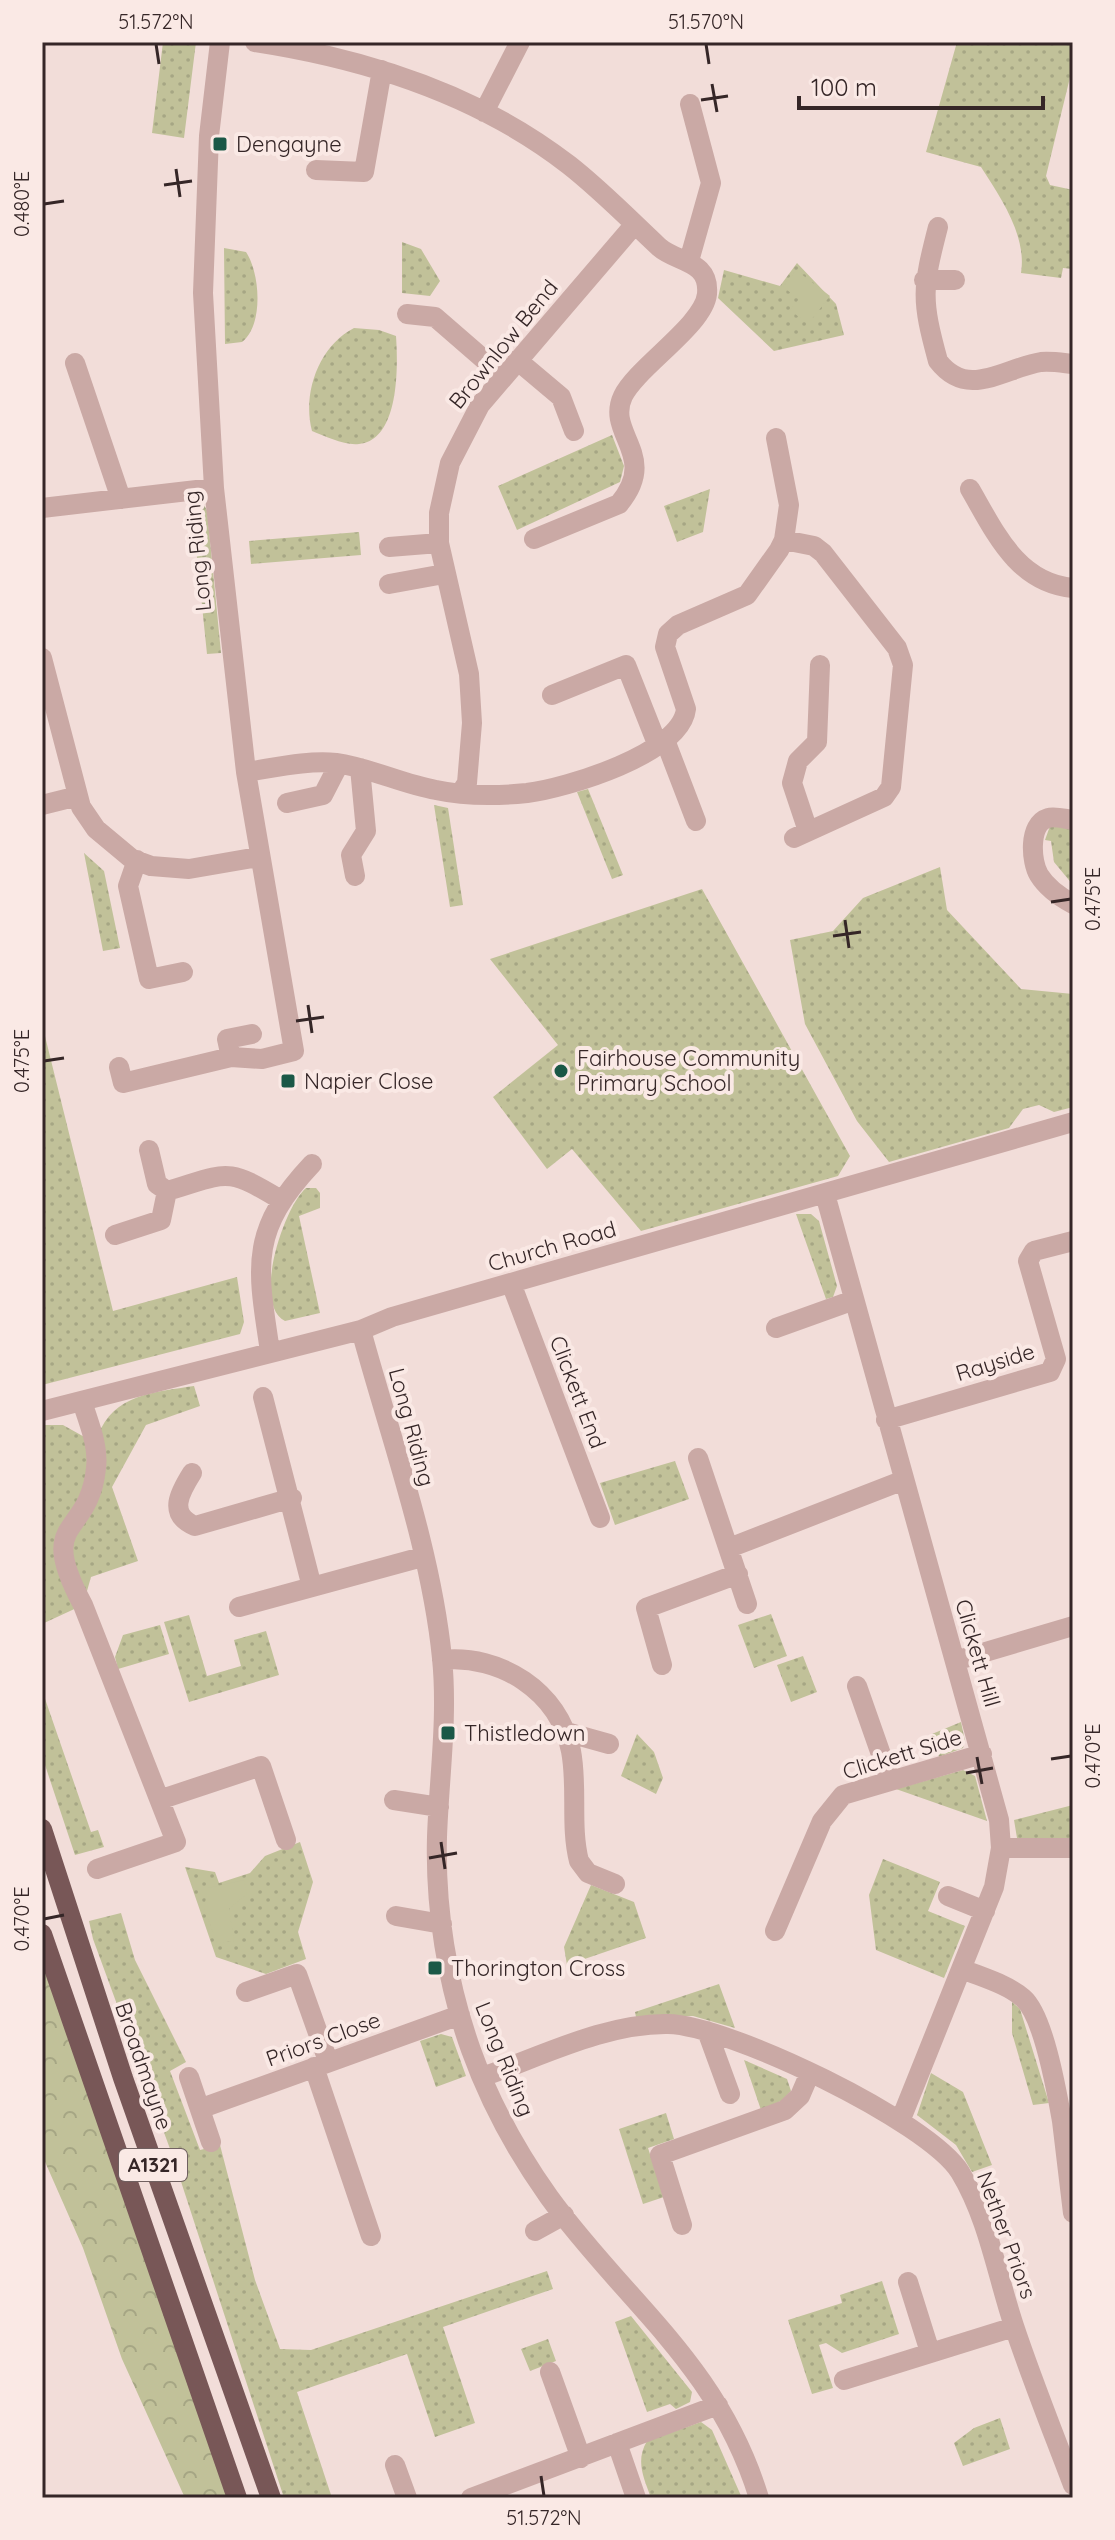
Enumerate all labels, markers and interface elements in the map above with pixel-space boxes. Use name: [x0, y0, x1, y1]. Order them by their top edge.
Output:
text: 51.572°N: [118, 9, 194, 34]
text: 51.570°N: [668, 9, 744, 34]
scale bar: [799, 60, 1043, 110]
text: 100 m: [811, 72, 877, 102]
place label: Dengayne: [236, 130, 342, 158]
marker: Dengayne: [211, 135, 229, 153]
text: 0.480°E: [9, 171, 34, 237]
street label: Brownlow Bend: [442, 274, 564, 414]
street label: Long Riding: [177, 489, 217, 613]
text: 0.475°E: [1080, 867, 1105, 931]
text: 0.475°E: [9, 1029, 34, 1093]
place label: Fairhouse Community Primary School: [577, 1044, 800, 1097]
marker: Fairhouse Community Primary School: [552, 1062, 570, 1080]
place label: Napier Close: [304, 1067, 434, 1095]
marker: Napier Close: [279, 1072, 297, 1090]
street label: Church Road: [485, 1214, 619, 1278]
street label: Clickett End: [544, 1332, 612, 1452]
street label: Rayside: [952, 1337, 1038, 1387]
street label: Long Riding: [383, 1365, 441, 1489]
street label: Clickett Hill: [949, 1596, 1007, 1710]
place label: Thistledown: [464, 1719, 585, 1747]
street label: Clickett Side: [839, 1723, 965, 1785]
text: 0.470°E: [1080, 1723, 1105, 1789]
marker: Thistledown: [439, 1724, 457, 1742]
text: 0.470°E: [9, 1886, 34, 1952]
place label: Thorington Cross: [451, 1954, 625, 1982]
marker: Thorington Cross: [426, 1959, 444, 1977]
street label: Long Riding: [469, 1997, 541, 2121]
street label: Broadmayne: [109, 1998, 179, 2134]
street label: Priors Close: [262, 2005, 384, 2073]
road number: A1321: [119, 2149, 187, 2181]
street label: Nether Priors: [971, 2167, 1043, 2303]
text: 51.572°N: [506, 2505, 582, 2530]

